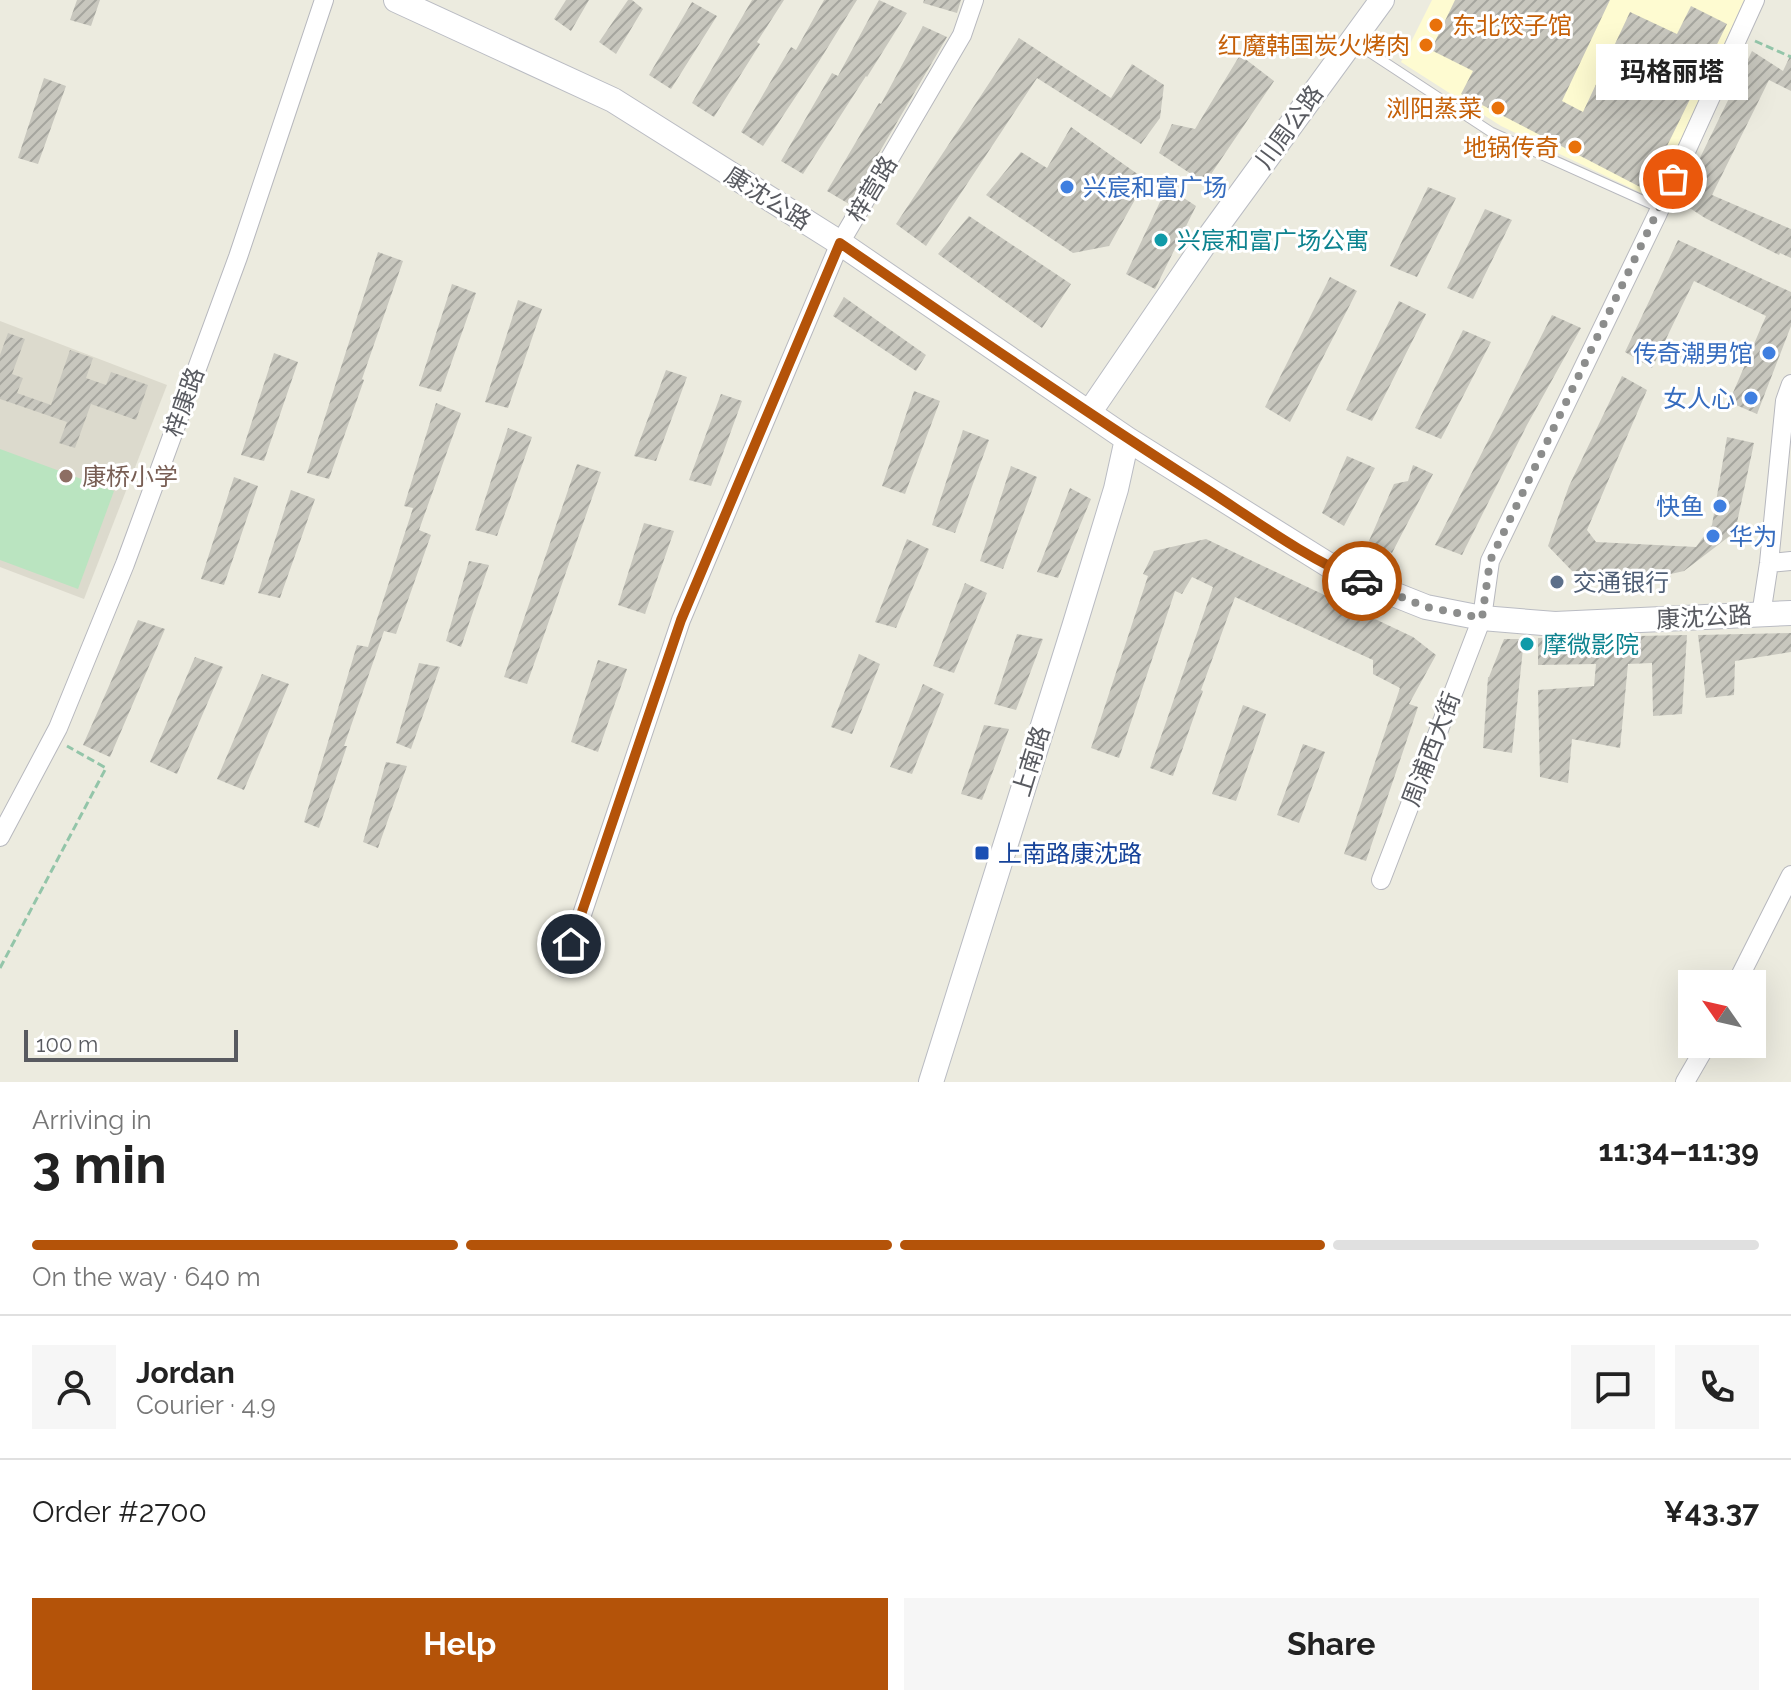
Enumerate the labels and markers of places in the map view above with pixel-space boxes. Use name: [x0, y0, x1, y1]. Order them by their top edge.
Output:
place label: 东北饺子馆: [1452, 11, 1572, 40]
marker: 东北饺子馆: [1427, 16, 1445, 34]
place label: 红魔韩国炭火烤肉: [1218, 31, 1410, 60]
marker: 红魔韩国炭火烤肉: [1417, 36, 1435, 54]
callout: 玛格丽塔: [1597, 43, 1749, 99]
place label: 浏阳蒸菜: [1386, 94, 1482, 123]
marker: 浏阳蒸菜: [1489, 99, 1507, 117]
place label: 地锅传奇: [1463, 133, 1559, 162]
marker: 地锅传奇: [1566, 138, 1584, 156]
pin: [1639, 145, 1707, 213]
place label: 兴宸和富广场: [1083, 173, 1227, 202]
marker: 兴宸和富广场: [1058, 178, 1076, 196]
place label: 兴宸和富广场公寓: [1177, 226, 1369, 255]
marker: 兴宸和富广场公寓: [1152, 231, 1170, 249]
place label: 传奇潮男馆: [1633, 339, 1753, 368]
marker: 传奇潮男馆: [1760, 344, 1778, 362]
place label: 女人心: [1663, 384, 1735, 413]
marker: 女人心: [1742, 389, 1760, 407]
place label: 康桥小学: [82, 462, 178, 491]
marker: 康桥小学: [57, 467, 75, 485]
place label: 快鱼: [1656, 492, 1704, 521]
marker: 快鱼: [1711, 497, 1729, 515]
place label: 华为: [1729, 522, 1777, 551]
marker: 华为: [1704, 527, 1722, 545]
place label: 交通银行: [1573, 568, 1669, 597]
marker: 交通银行: [1548, 573, 1566, 591]
place label: 摩微影院: [1543, 630, 1639, 659]
marker: 摩微影院: [1518, 635, 1536, 653]
place label: 上南路康沈路: [998, 839, 1142, 868]
marker: 上南路康沈路: [973, 844, 991, 862]
pin: [537, 910, 605, 978]

